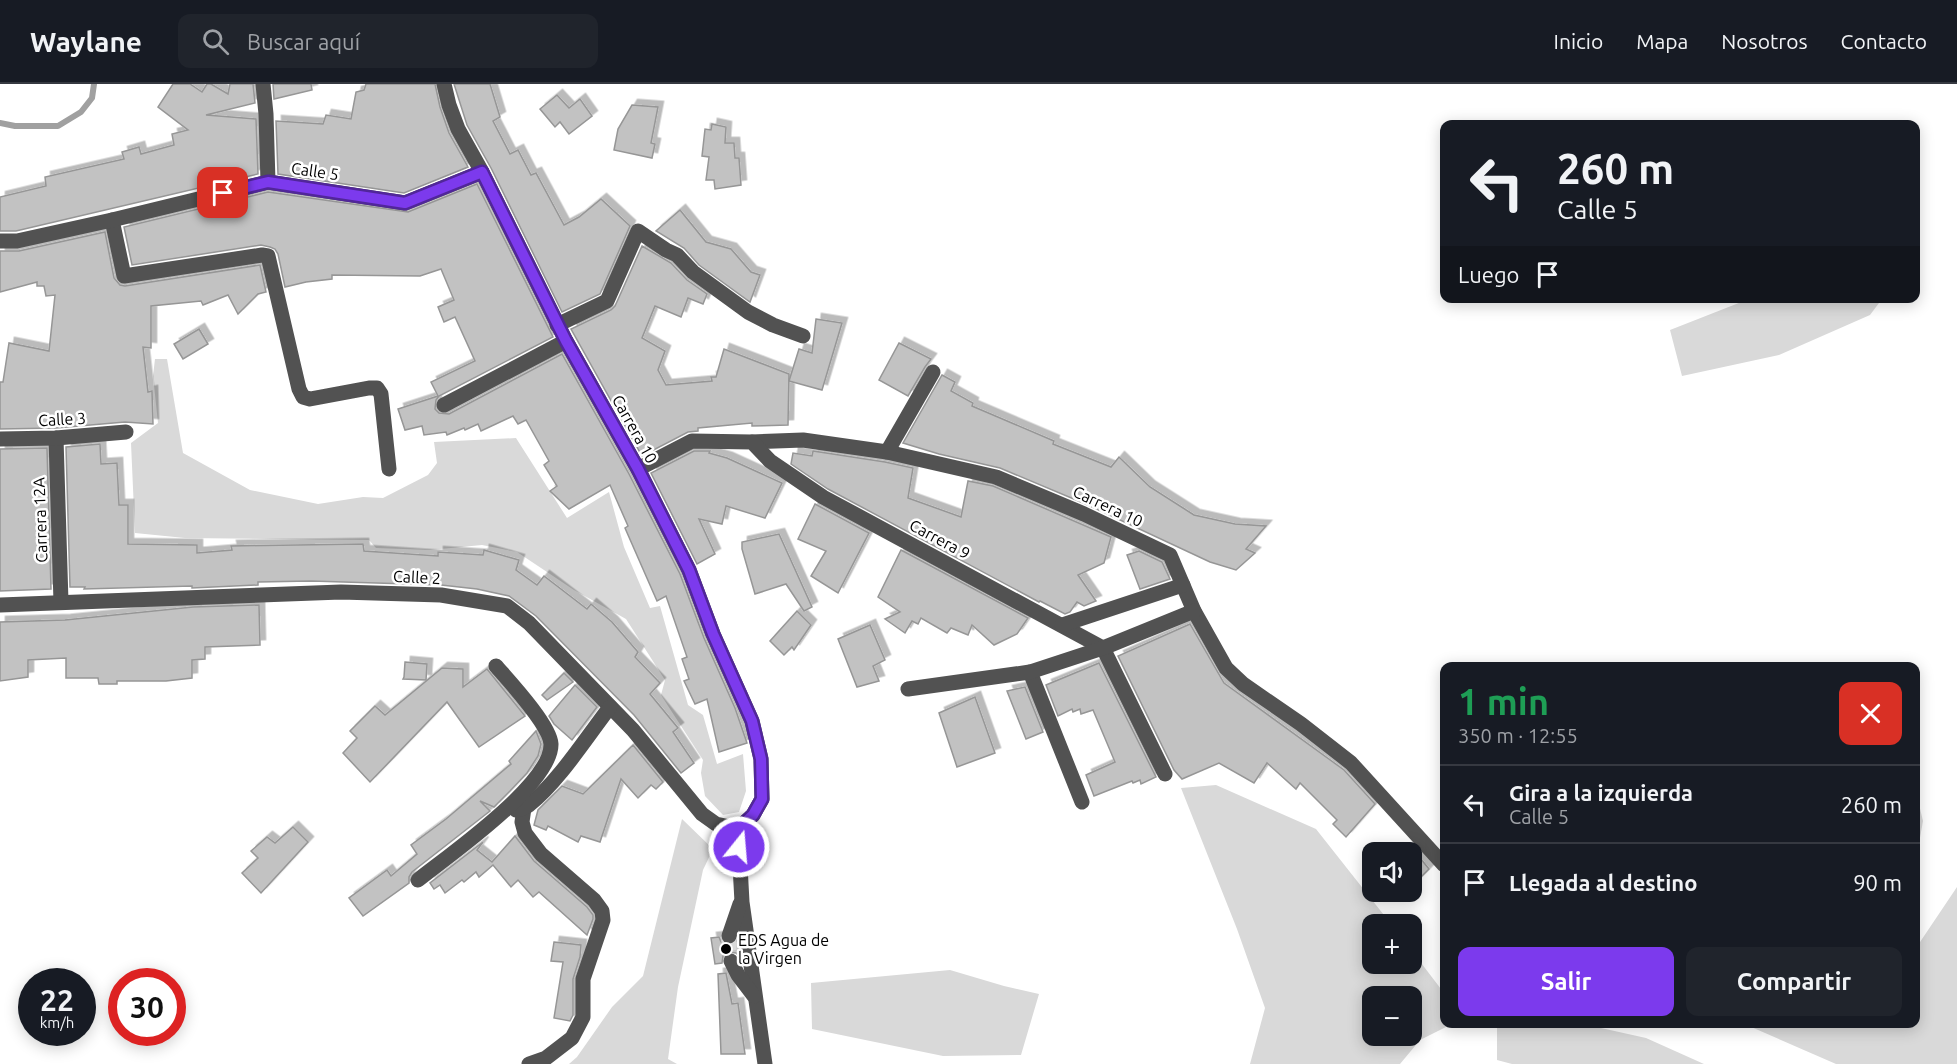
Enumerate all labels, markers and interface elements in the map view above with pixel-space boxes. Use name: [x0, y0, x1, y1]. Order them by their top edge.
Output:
search box: [178, 14, 598, 68]
icon: search: [199, 25, 232, 58]
text: Waylane: [30, 26, 142, 57]
text: Buscar aquí: [247, 29, 360, 54]
text: Inicio: [1554, 29, 1603, 53]
text: Mapa: [1636, 29, 1688, 53]
text: Nosotros: [1721, 29, 1808, 53]
text: Contacto: [1841, 29, 1927, 53]
icon: left: [1458, 144, 1536, 222]
text: 260 m: [1557, 145, 1674, 192]
street label: Calle 5: [290, 159, 340, 183]
pin: [197, 167, 248, 218]
icon: arrive: [206, 176, 239, 209]
text: Calle 5: [1557, 194, 1638, 224]
icon: arrive: [1531, 258, 1564, 291]
text: Luego: [1458, 262, 1519, 287]
street label: Carrera 10: [609, 392, 661, 466]
street label: Calle 3: [38, 409, 86, 429]
street label: Carrera 12A: [29, 476, 50, 563]
street label: Carrera 10: [1070, 482, 1146, 530]
street label: Carrera 9: [907, 516, 973, 562]
street label: Calle 2: [393, 567, 441, 587]
text: 1 min: [1458, 681, 1549, 722]
button: close: [1839, 682, 1902, 745]
text: 350 m · 12:55: [1458, 724, 1578, 747]
text: Gira a la izquierda: [1509, 780, 1693, 805]
icon: left: [1458, 788, 1491, 821]
text: 260 m: [1841, 792, 1902, 817]
text: Calle 5: [1509, 805, 1569, 828]
position arrow: [707, 815, 771, 879]
map controls: [1362, 842, 1422, 1046]
button: sound: [1362, 842, 1422, 902]
icon: arrive: [1458, 866, 1491, 899]
text: Llegada al destino: [1509, 870, 1697, 895]
text: 90 m: [1853, 870, 1902, 895]
button: +: [1362, 914, 1422, 974]
place label: EDS Agua de la Virgen: [738, 931, 829, 967]
marker: EDS Agua de la Virgen: [719, 942, 733, 956]
button: Salir: [1458, 947, 1674, 1016]
button: Compartir: [1686, 947, 1902, 1016]
speed limit sign: 30: [108, 968, 186, 1046]
text: 22: [40, 983, 74, 1017]
button: −: [1362, 986, 1422, 1046]
text: km/h: [40, 1014, 74, 1031]

